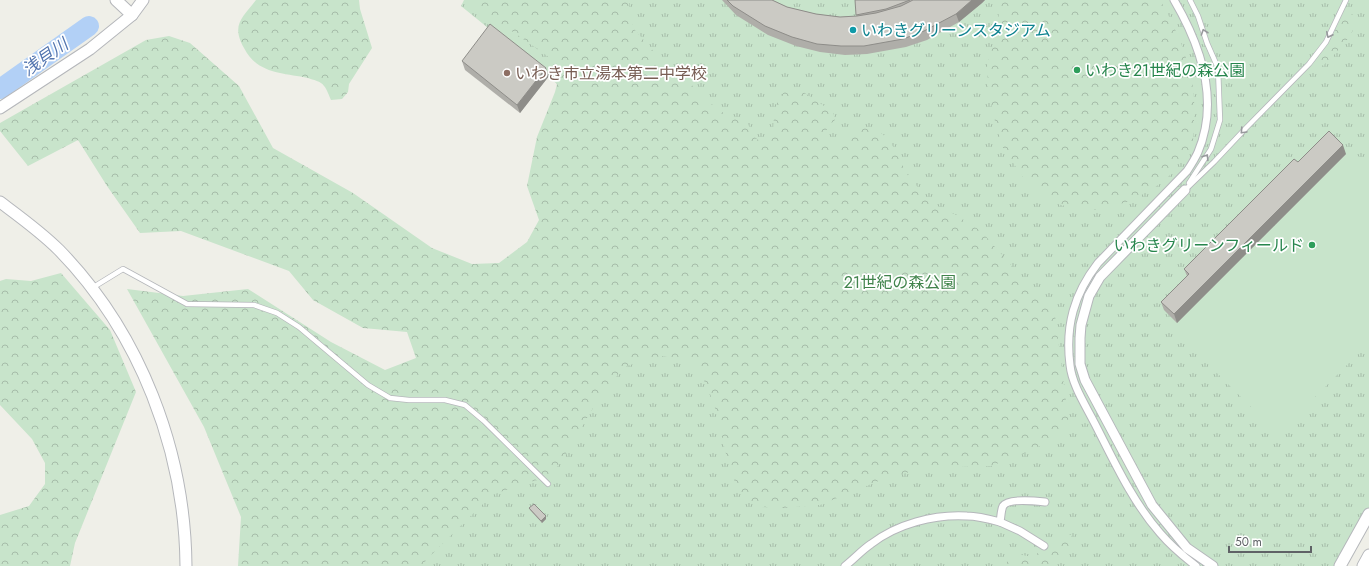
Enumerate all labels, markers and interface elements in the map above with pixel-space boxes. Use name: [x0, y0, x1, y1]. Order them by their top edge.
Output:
place label: いわきグリーンスタジアム: [861, 19, 1051, 42]
marker: いわきグリーンスタジアム: [848, 25, 858, 35]
one-way arrow: [1200, 29, 1208, 36]
water label: 浅貝川: [17, 31, 74, 81]
one-way arrow: [1326, 31, 1334, 38]
place label: いわき21世紀の森公園: [1085, 59, 1245, 82]
place label: いわき市立湯本第二中学校: [515, 62, 707, 85]
marker: いわき21世紀の森公園: [1072, 65, 1082, 75]
marker: いわき市立湯本第二中学校: [502, 68, 512, 78]
one-way arrow: [1240, 126, 1247, 134]
one-way arrow: [1201, 154, 1208, 161]
place label: いわきグリーンフィールド: [1114, 234, 1304, 257]
marker: いわきグリーンフィールド: [1307, 240, 1317, 250]
park label: 21世紀の森公園: [844, 271, 956, 294]
scale bar: [1229, 528, 1311, 554]
text: 50 m: [1235, 533, 1262, 551]

